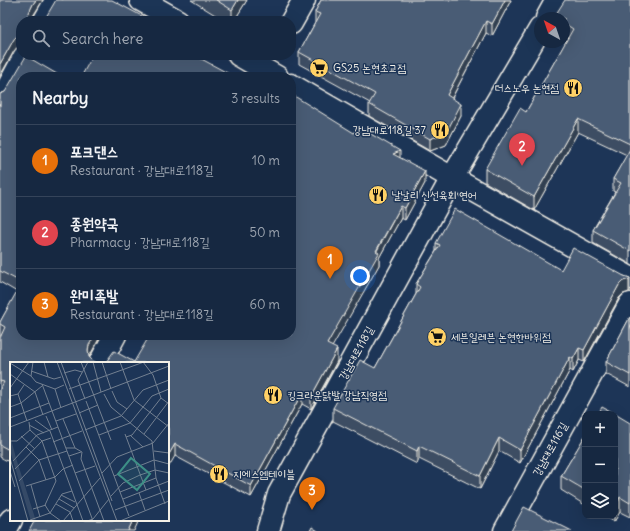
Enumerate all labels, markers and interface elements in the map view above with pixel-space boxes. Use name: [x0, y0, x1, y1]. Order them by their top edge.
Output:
north arrow: [534, 12, 570, 48]
search box: [16, 16, 296, 60]
icon: search: [30, 27, 52, 49]
text: Search here: [62, 29, 143, 48]
supermarket icon: GS25 논현초교점: [308, 57, 330, 79]
place label: GS25 논현초교점: [333, 61, 406, 75]
restaurant icon: 더스노우 논현점: [562, 77, 584, 99]
place label: 더스노우 논현점: [494, 81, 559, 95]
text: Nearby: [32, 87, 88, 109]
text: 3 results: [231, 90, 280, 107]
restaurant icon: 강남대로118길 37: [429, 119, 451, 141]
place label: 강남대로118길 37: [352, 123, 427, 137]
pin: 2: [509, 133, 535, 166]
text: 포크댄스: [70, 142, 118, 161]
text: 1: [42, 152, 48, 169]
text: 10 m: [252, 152, 280, 169]
text: Restaurant · 강남대로118길: [70, 162, 214, 179]
restaurant icon: 날날리 신선육회 연어: [367, 184, 389, 206]
place label: 날날리 신선육회 연어: [392, 188, 477, 202]
text: 종원약국: [70, 214, 118, 233]
text: 2: [41, 224, 49, 241]
text: 50 m: [249, 224, 280, 241]
text: Pharmacy · 강남대로118길: [70, 234, 210, 251]
pin: 1: [317, 246, 343, 279]
your location: [350, 266, 370, 286]
text: 완미족발: [70, 286, 118, 305]
text: 3: [41, 296, 49, 313]
text: 60 m: [249, 296, 280, 313]
text: Restaurant · 강남대로118길: [70, 306, 214, 323]
street label: 강남대로118길: [335, 324, 377, 382]
supermarket icon: 세븐일레븐 논현한바위점: [426, 326, 448, 348]
place label: 세븐일레븐 논현한바위점: [451, 330, 551, 344]
inset map: [10, 362, 169, 521]
restaurant icon: 킹크라운닭발 강남직영점: [262, 384, 284, 406]
place label: 킹크라운닭발 강남직영점: [287, 388, 387, 402]
map controls: [582, 411, 618, 519]
button: +: [582, 411, 618, 447]
street label: 강남대로116길: [529, 420, 571, 478]
button: −: [582, 447, 618, 483]
restaurant icon: 지에스엠테이블: [208, 463, 230, 485]
place label: 지에스엠테이블: [233, 467, 295, 481]
pin: 3: [299, 477, 325, 510]
button: layers: [582, 483, 618, 519]

